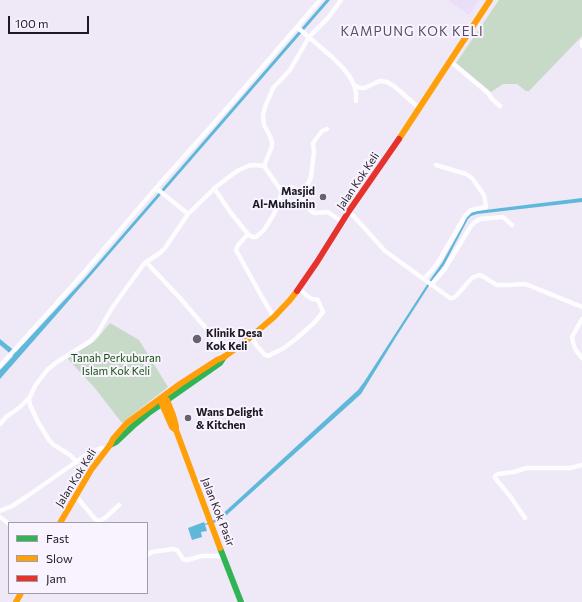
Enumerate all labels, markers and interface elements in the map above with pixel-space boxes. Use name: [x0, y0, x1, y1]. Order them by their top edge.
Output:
scale bar: [10, 8, 91, 34]
text: 100 m: [15, 16, 49, 30]
district label: KAMPUNG KOK KELI: [340, 24, 484, 40]
street label: Jalan Kok Keli: [334, 150, 382, 212]
place label: Masjid Al-Muhsinin: [252, 184, 315, 210]
marker: Masjid Al-Muhsinin: [318, 192, 328, 202]
place label: Klinik Desa Kok Keli: [206, 326, 262, 352]
marker: Klinik Desa Kok Keli: [191, 333, 203, 345]
park label: Tanah Perkuburan Islam Kok Keli: [71, 351, 161, 377]
place label: Wans Delight & Kitchen: [196, 405, 263, 431]
marker: Wans Delight & Kitchen: [183, 413, 193, 423]
street label: Jalan Kok Keli: [53, 447, 99, 509]
street label: Jalan Kok Pasir: [199, 476, 237, 548]
legend: [8, 522, 148, 594]
text: Fast: [46, 531, 69, 545]
text: Slow: [46, 551, 73, 565]
text: Jam: [46, 571, 66, 585]

